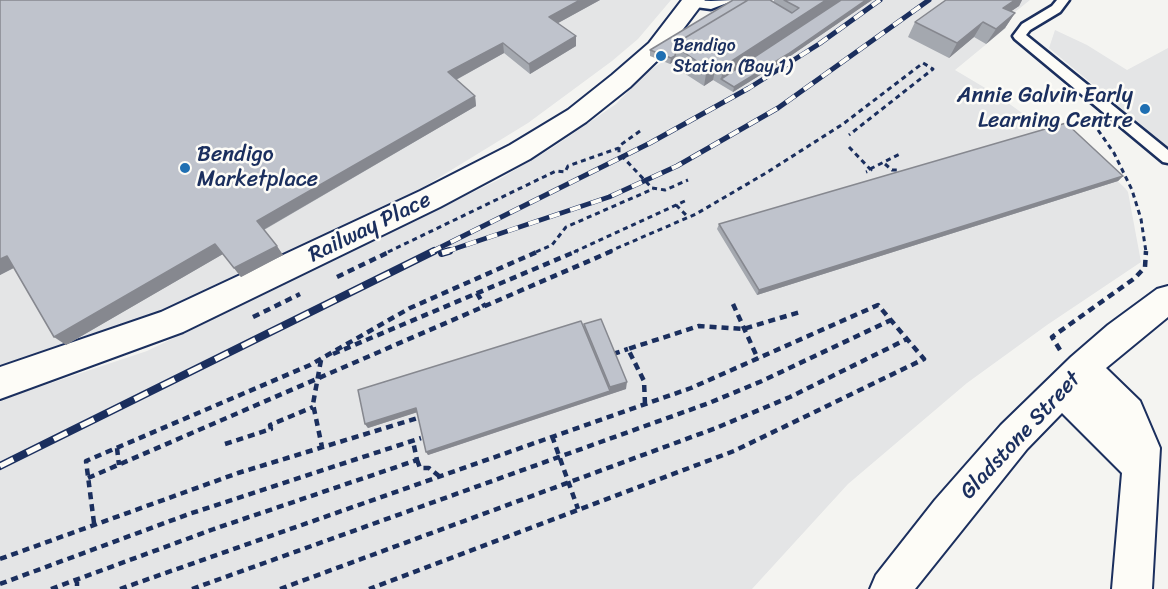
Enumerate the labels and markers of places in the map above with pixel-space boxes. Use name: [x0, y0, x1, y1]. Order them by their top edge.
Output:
place label: Bendigo Station (Bay 1): [673, 35, 792, 78]
marker: Bendigo Station (Bay 1): [654, 49, 668, 63]
place label: Annie Galvin Early Learning Centre: [957, 83, 1133, 134]
marker: Annie Galvin Early Learning Centre: [1138, 102, 1152, 116]
place label: Bendigo Marketplace: [197, 142, 318, 194]
marker: Bendigo Marketplace: [178, 161, 192, 175]

